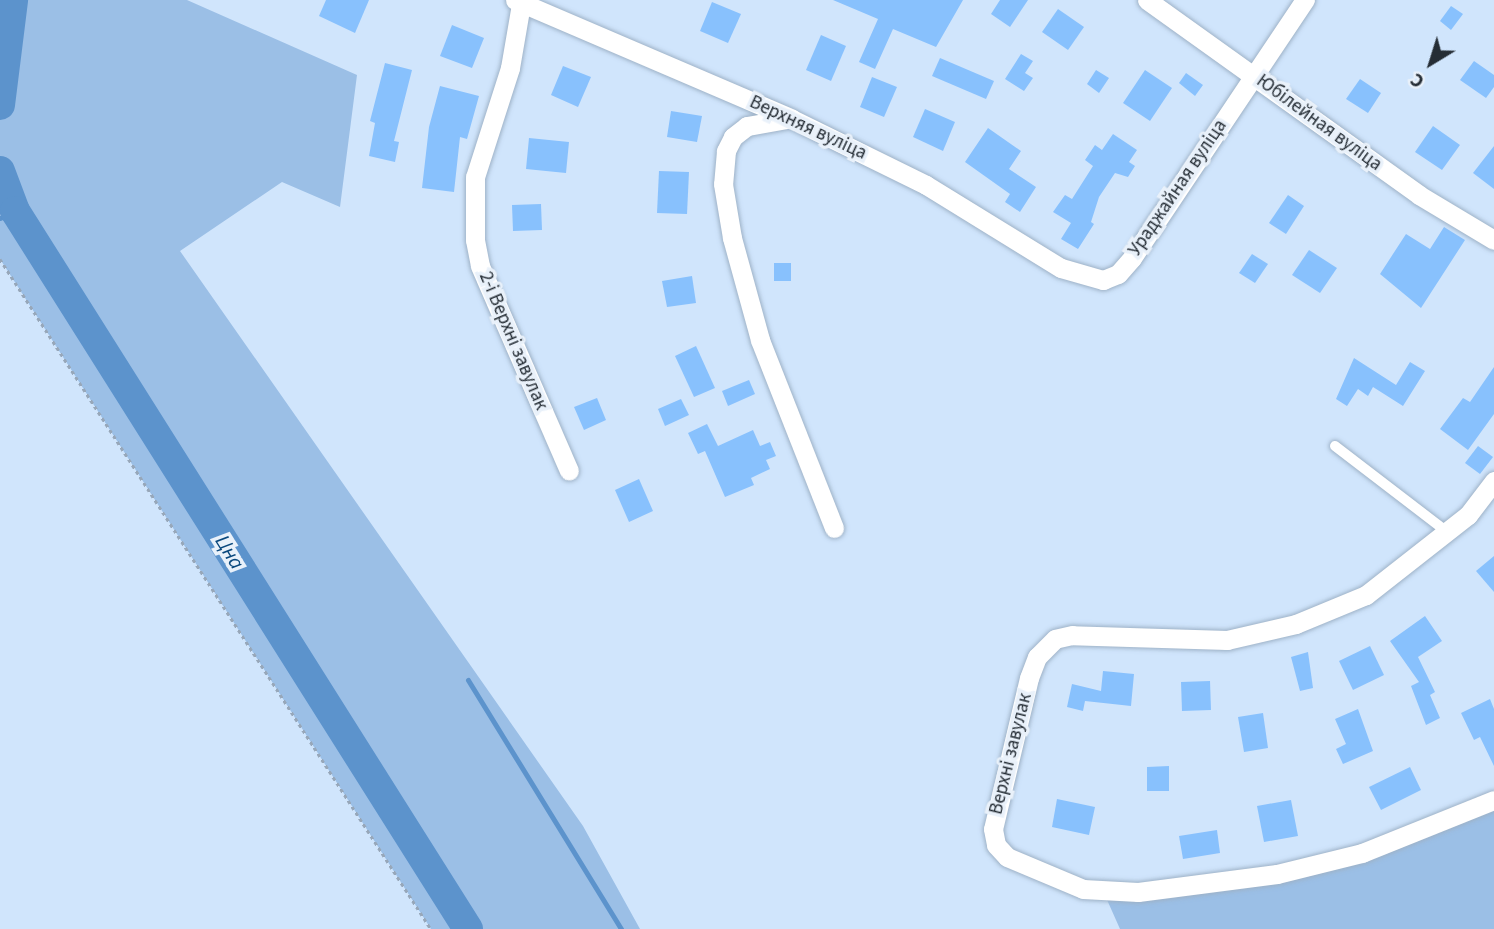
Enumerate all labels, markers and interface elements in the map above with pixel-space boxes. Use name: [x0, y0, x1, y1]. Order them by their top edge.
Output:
north arrow: [1396, 28, 1466, 98]
text: С: [1405, 66, 1430, 94]
street label: Юбілейная вуліца: [1252, 70, 1386, 176]
street label: Верхняя вуліца: [746, 91, 870, 165]
street label: Ураджайная вуліца: [1124, 115, 1232, 261]
street label: 2-і Верхні завулак: [474, 268, 552, 414]
water label: Цна: [210, 530, 250, 574]
street label: Верхні завулак: [985, 691, 1037, 817]

